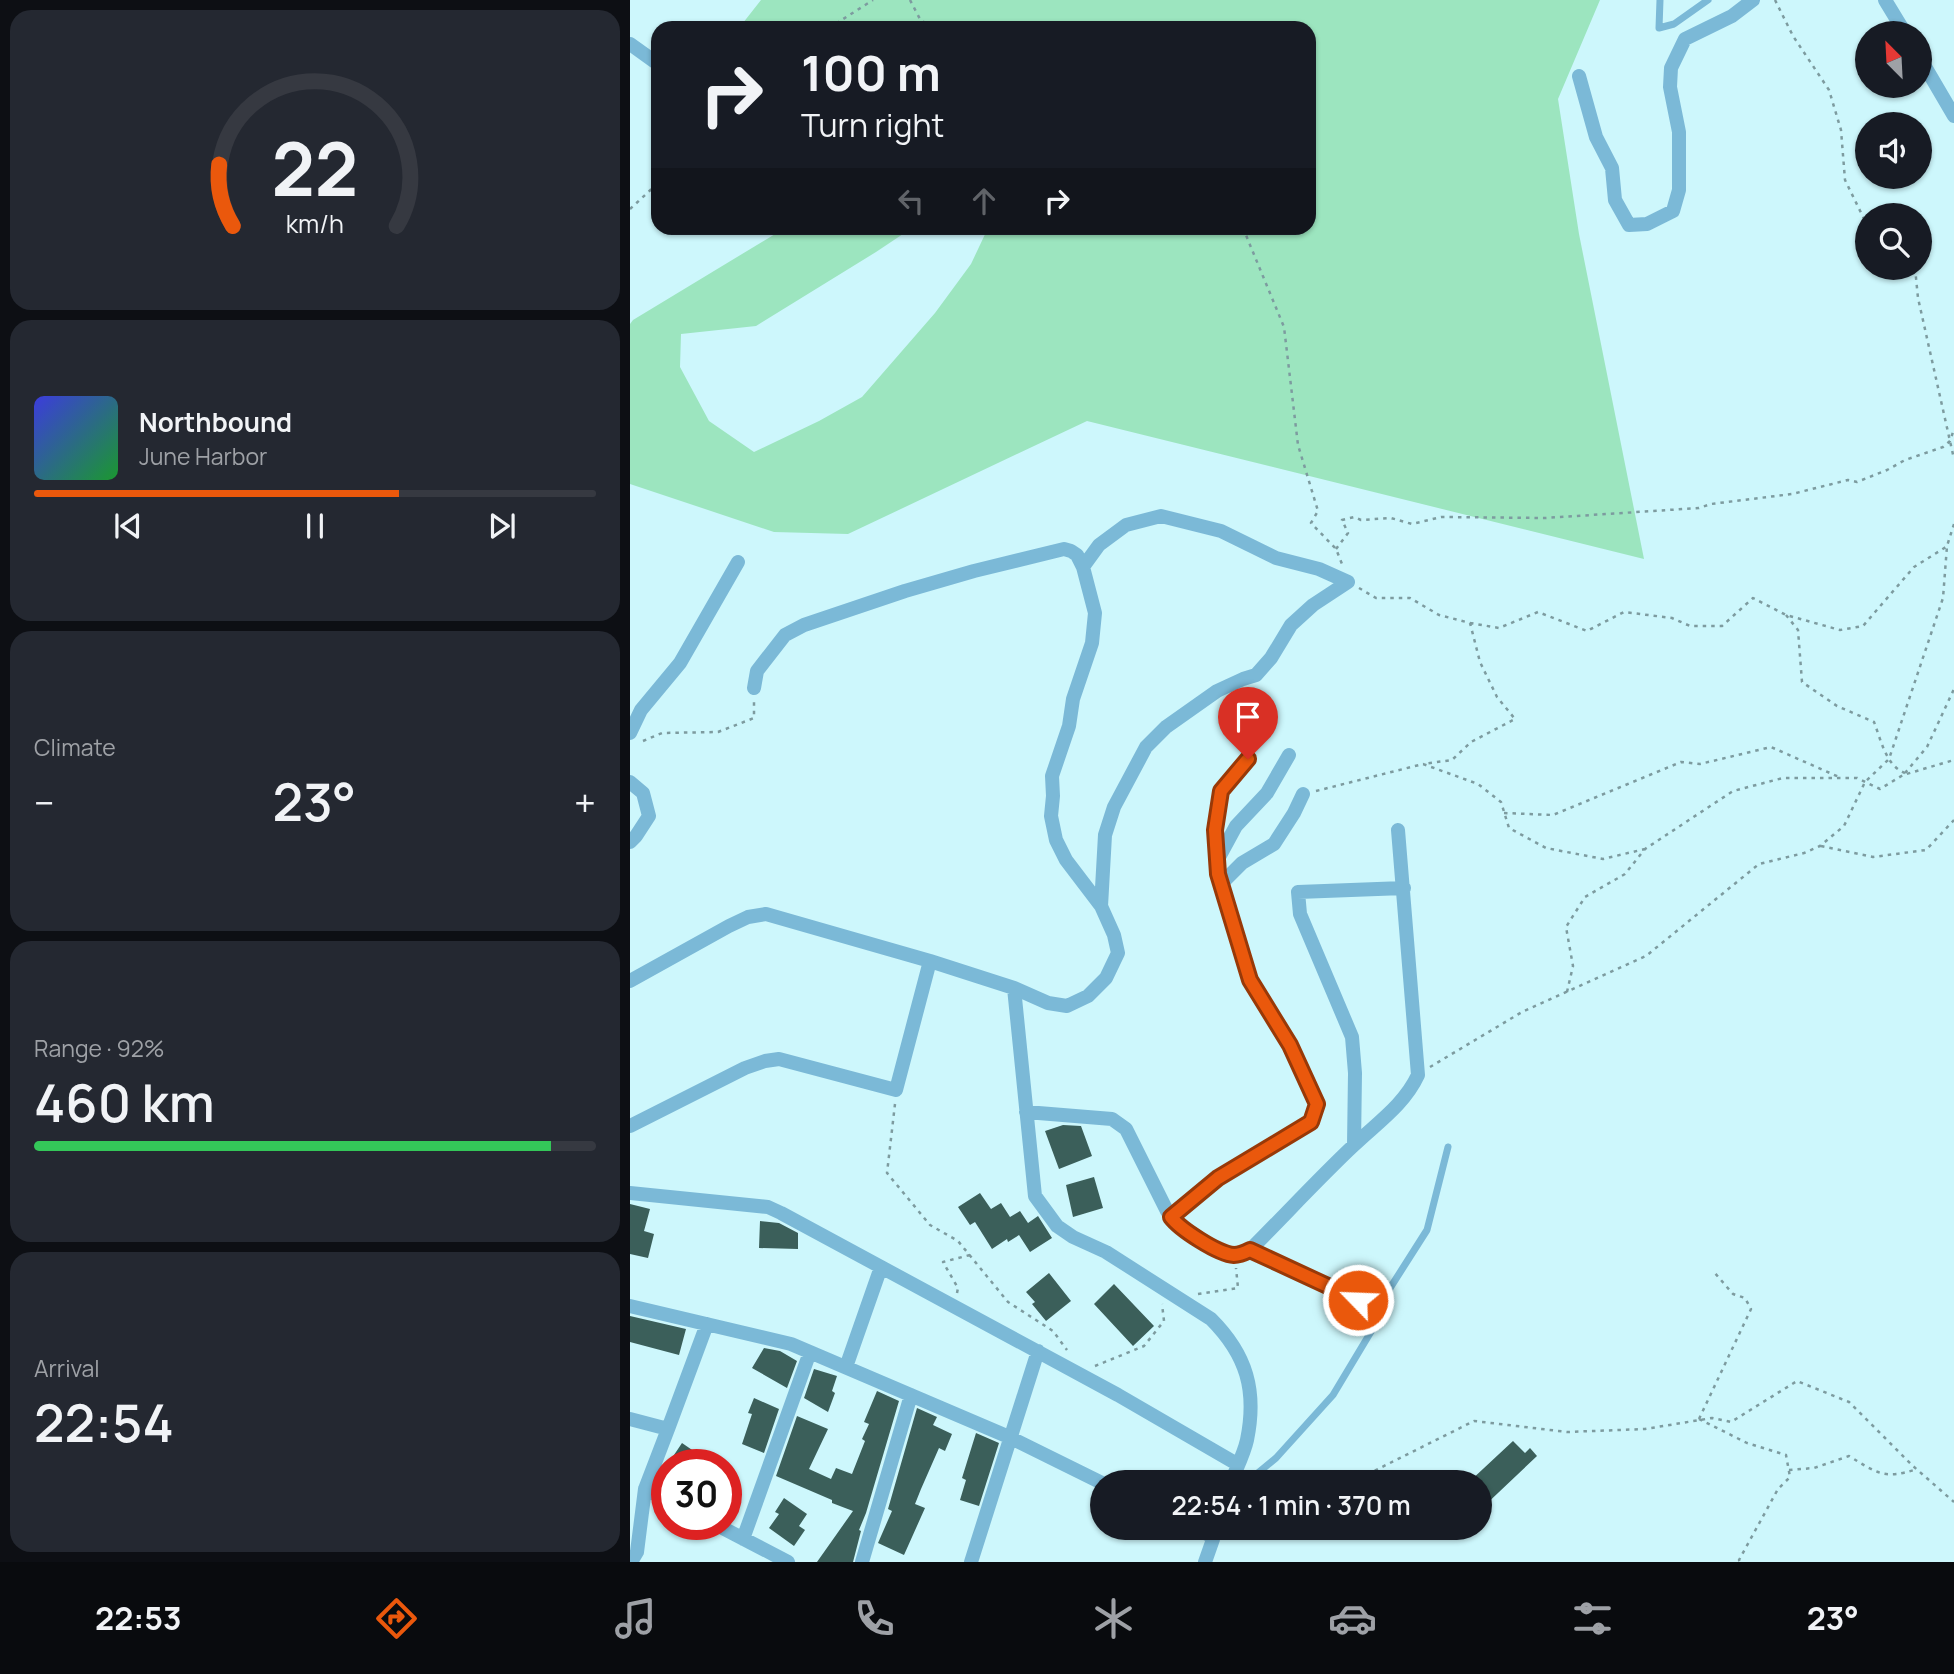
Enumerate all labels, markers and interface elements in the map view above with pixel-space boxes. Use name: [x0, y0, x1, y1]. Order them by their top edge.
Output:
north arrow: [1855, 21, 1932, 98]
map controls: [1855, 21, 1932, 280]
text: 100 m: [801, 39, 941, 106]
icon: right: [686, 49, 777, 140]
text: Turn right: [801, 103, 944, 147]
button: sound: [1855, 112, 1932, 189]
text: 22: [272, 119, 358, 219]
icon: left: [892, 182, 930, 220]
icon: ahead: [965, 182, 1003, 220]
icon: right: [1038, 182, 1076, 220]
button: search: [1855, 203, 1932, 280]
text: km/h: [286, 206, 344, 241]
text: Northbound: [139, 404, 292, 440]
text: June Harbor: [139, 440, 267, 472]
icon: previous: [109, 507, 147, 545]
icon: pause: [296, 507, 334, 545]
icon: next: [483, 507, 521, 545]
pin: [1218, 687, 1278, 759]
icon: arrive: [1229, 698, 1267, 736]
text: Climate: [34, 731, 116, 763]
text: 23°: [272, 766, 356, 837]
text: −: [34, 776, 55, 828]
text: +: [574, 776, 596, 828]
text: Range · 92%: [34, 1032, 165, 1064]
text: 460 km: [34, 1067, 215, 1138]
position arrow: [1321, 1263, 1395, 1337]
text: Arrival: [34, 1352, 100, 1384]
text: 22:54: [34, 1387, 174, 1458]
speed limit sign: 30: [651, 1449, 742, 1540]
text: 22:54 · 1 min · 370 m: [1171, 1487, 1411, 1523]
icon: directions: [372, 1594, 421, 1643]
icon: music: [611, 1594, 660, 1643]
icon: phone: [850, 1594, 899, 1643]
icon: climate: [1089, 1594, 1138, 1643]
icon: car: [1328, 1594, 1377, 1643]
icon: filters: [1568, 1594, 1617, 1643]
text: 22:53: [95, 1596, 182, 1640]
text: 23°: [1807, 1596, 1859, 1640]

